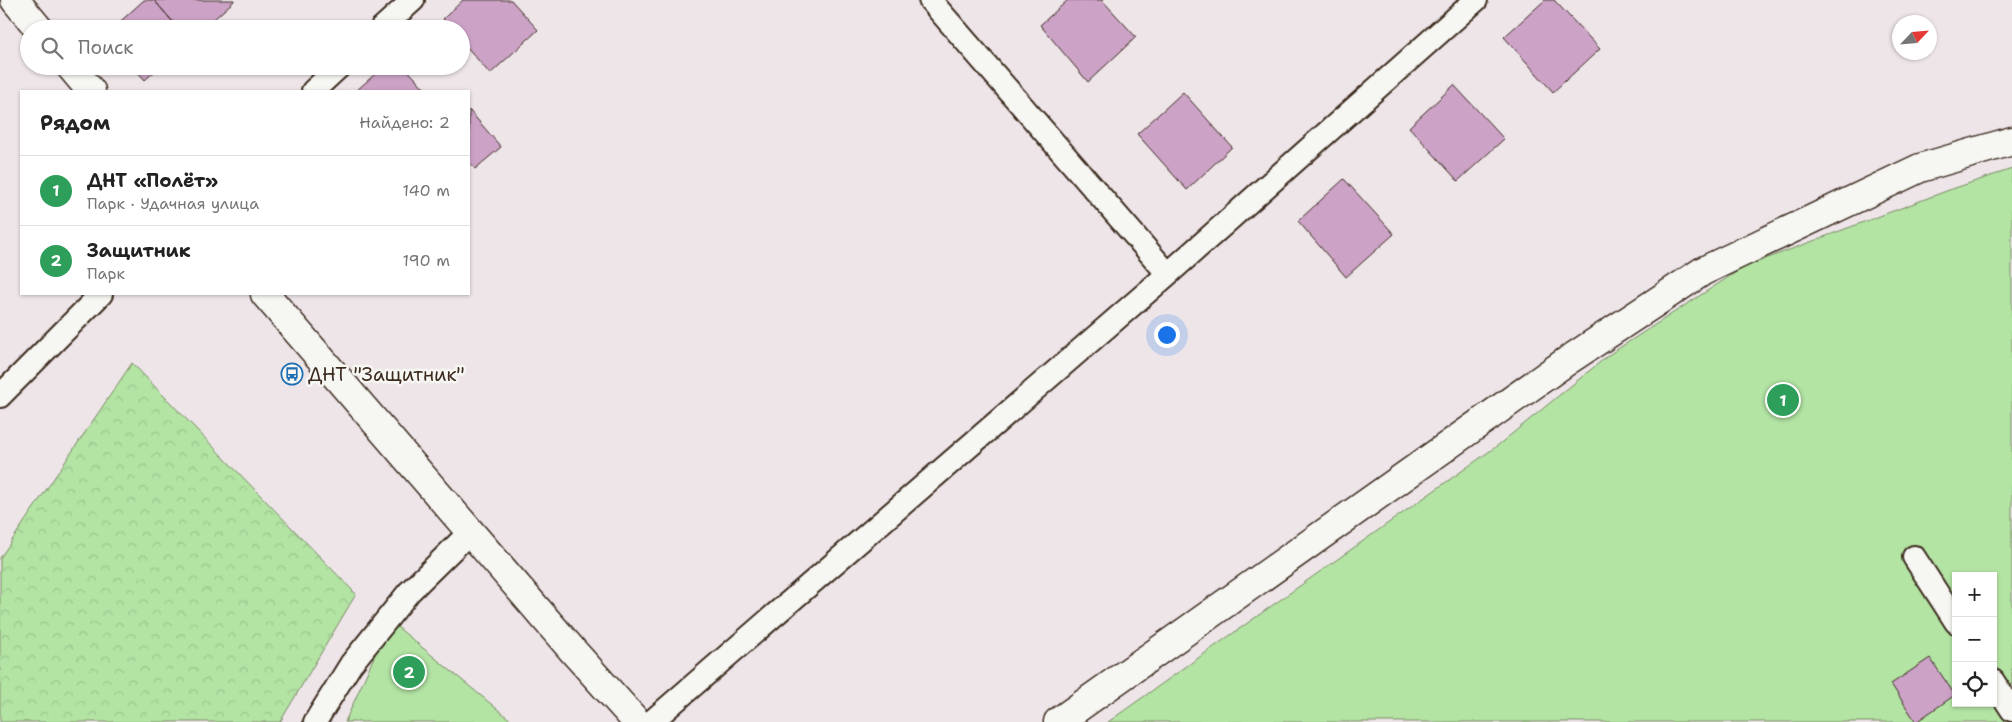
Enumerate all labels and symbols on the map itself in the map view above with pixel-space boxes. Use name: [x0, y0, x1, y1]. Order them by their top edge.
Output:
north arrow: [1892, 15, 1937, 60]
your location: [1154, 322, 1180, 348]
bus stop icon: ДНТ "Защитник": [280, 362, 304, 386]
place label: ДНТ "Защитник": [308, 362, 465, 387]
pin: 1: [1767, 381, 1799, 419]
pin: 2: [393, 653, 425, 691]

